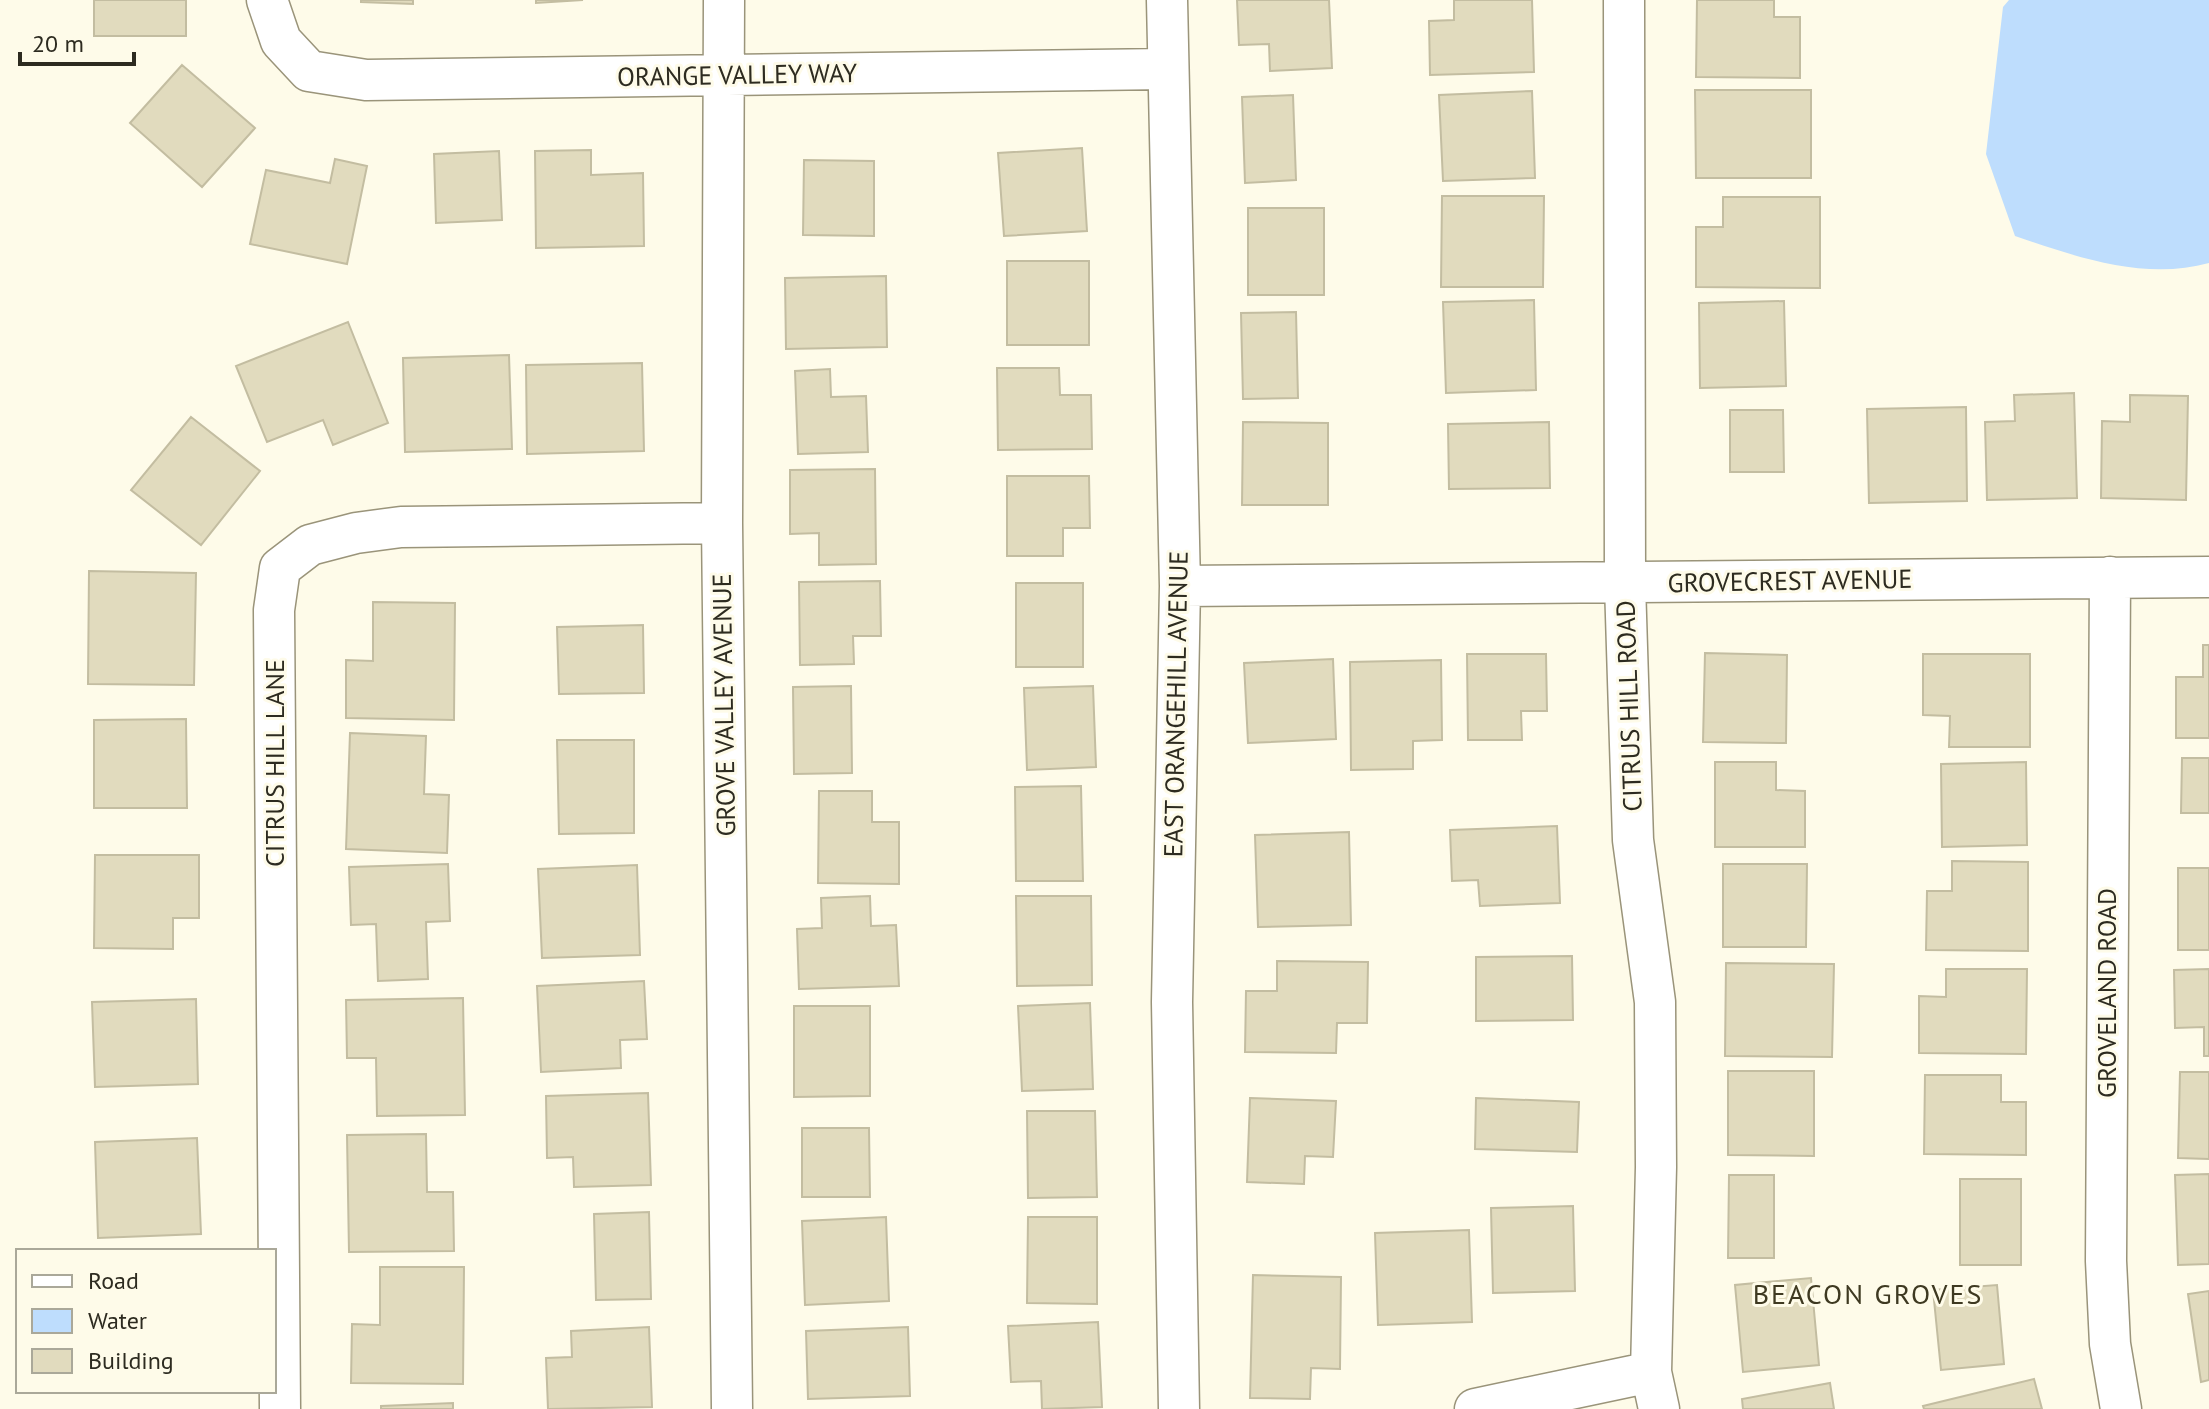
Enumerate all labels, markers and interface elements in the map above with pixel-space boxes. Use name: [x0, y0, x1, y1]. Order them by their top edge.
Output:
scale bar: [20, 16, 134, 66]
text: 20 m: [32, 28, 84, 59]
street label: ORANGE VALLEY WAY: [617, 56, 858, 93]
street label: EAST ORANGEHILL AVENUE: [1156, 550, 1195, 858]
street label: GROVECREST AVENUE: [1667, 562, 1913, 599]
street label: GROVE VALLEY AVENUE: [705, 573, 742, 837]
street label: CITRUS HILL ROAD: [1608, 600, 1649, 812]
street label: CITRUS HILL LANE: [258, 659, 291, 867]
street label: GROVELAND ROAD: [2090, 888, 2123, 1098]
legend: [16, 1249, 276, 1393]
text: Road: [88, 1265, 139, 1296]
district label: BEACON GROVES: [1753, 1275, 1983, 1312]
text: Water: [88, 1305, 147, 1336]
text: Building: [88, 1345, 174, 1376]

